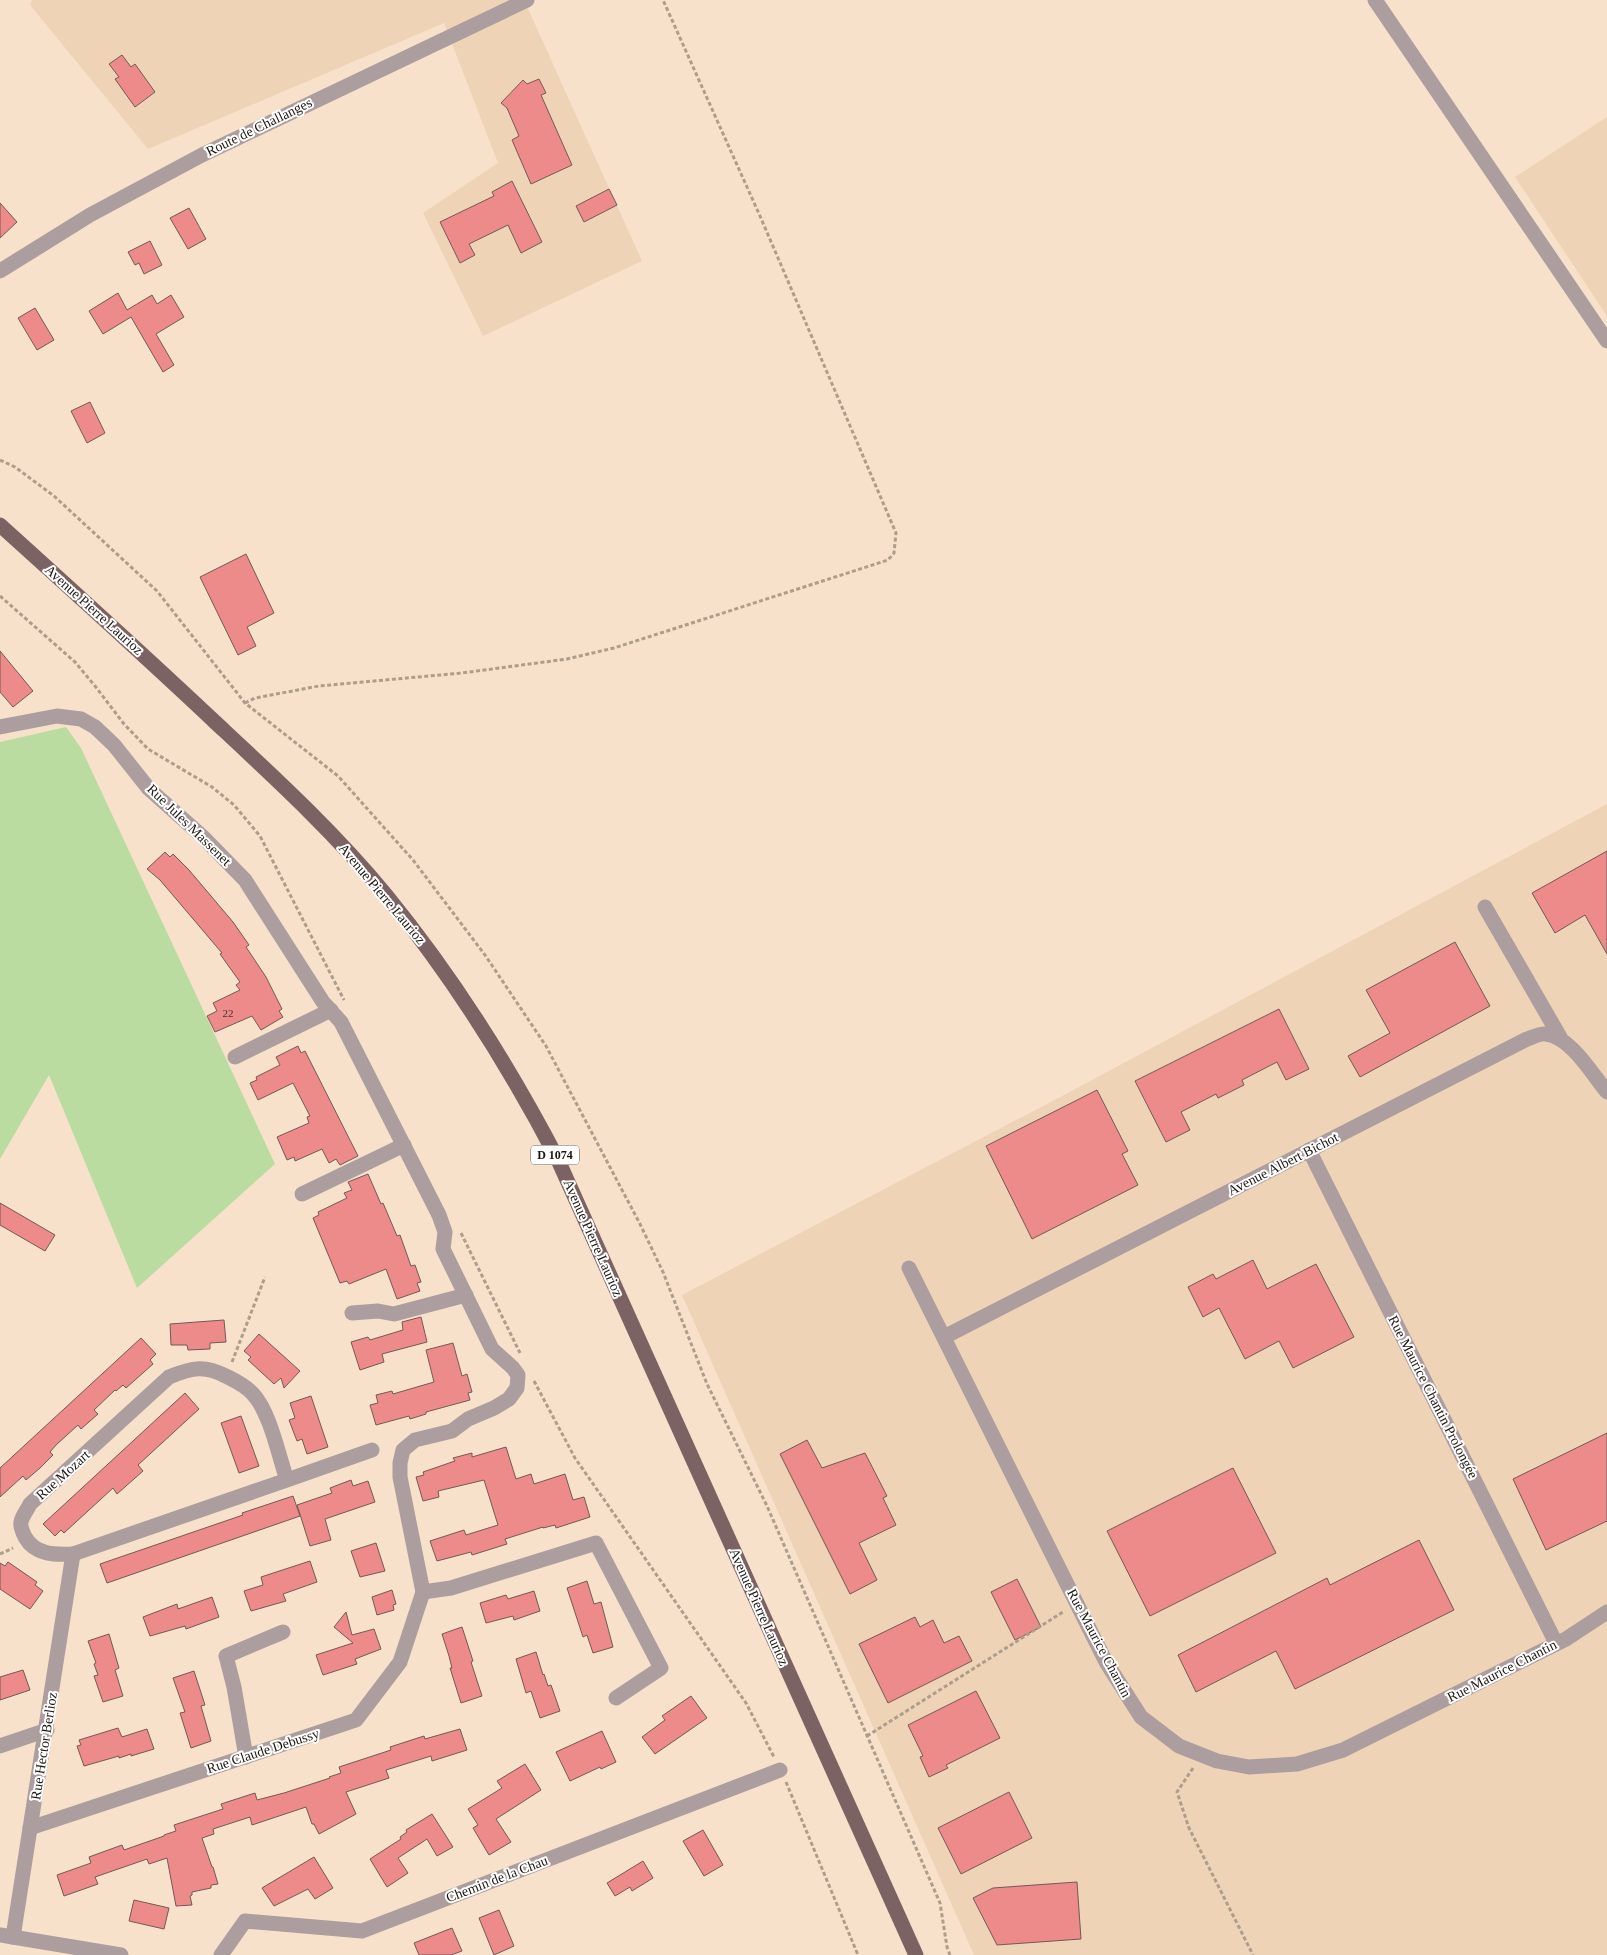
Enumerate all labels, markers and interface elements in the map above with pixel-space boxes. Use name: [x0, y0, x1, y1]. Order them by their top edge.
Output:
street label: Route de Challanges: [204, 95, 314, 159]
street label: Avenue Pierre Laurioz: [42, 562, 146, 658]
street label: Rue Jules Massenet: [144, 781, 234, 869]
street label: Avenue Pierre Laurioz: [336, 841, 428, 947]
house number: 22: [223, 1007, 234, 1019]
street label: Avenue Albert Bichot: [1225, 1130, 1341, 1198]
road number: D 1074: [531, 1146, 579, 1164]
street label: Avenue Pierre Laurioz: [560, 1177, 626, 1299]
street label: Rue Maurice Chantin Prolongée: [1385, 1313, 1481, 1481]
street label: Rue Mozart: [33, 1447, 93, 1503]
street label: Avenue Pierre Laurioz: [726, 1546, 792, 1668]
street label: Rue Maurice Chantin: [1064, 1586, 1134, 1700]
street label: Rue Maurice Chantin: [1445, 1637, 1559, 1705]
street label: Rue Hector Berlioz: [28, 1691, 60, 1801]
street label: Rue Claude Debussy: [205, 1726, 321, 1776]
street label: Chemin de la Chau: [444, 1853, 550, 1905]

